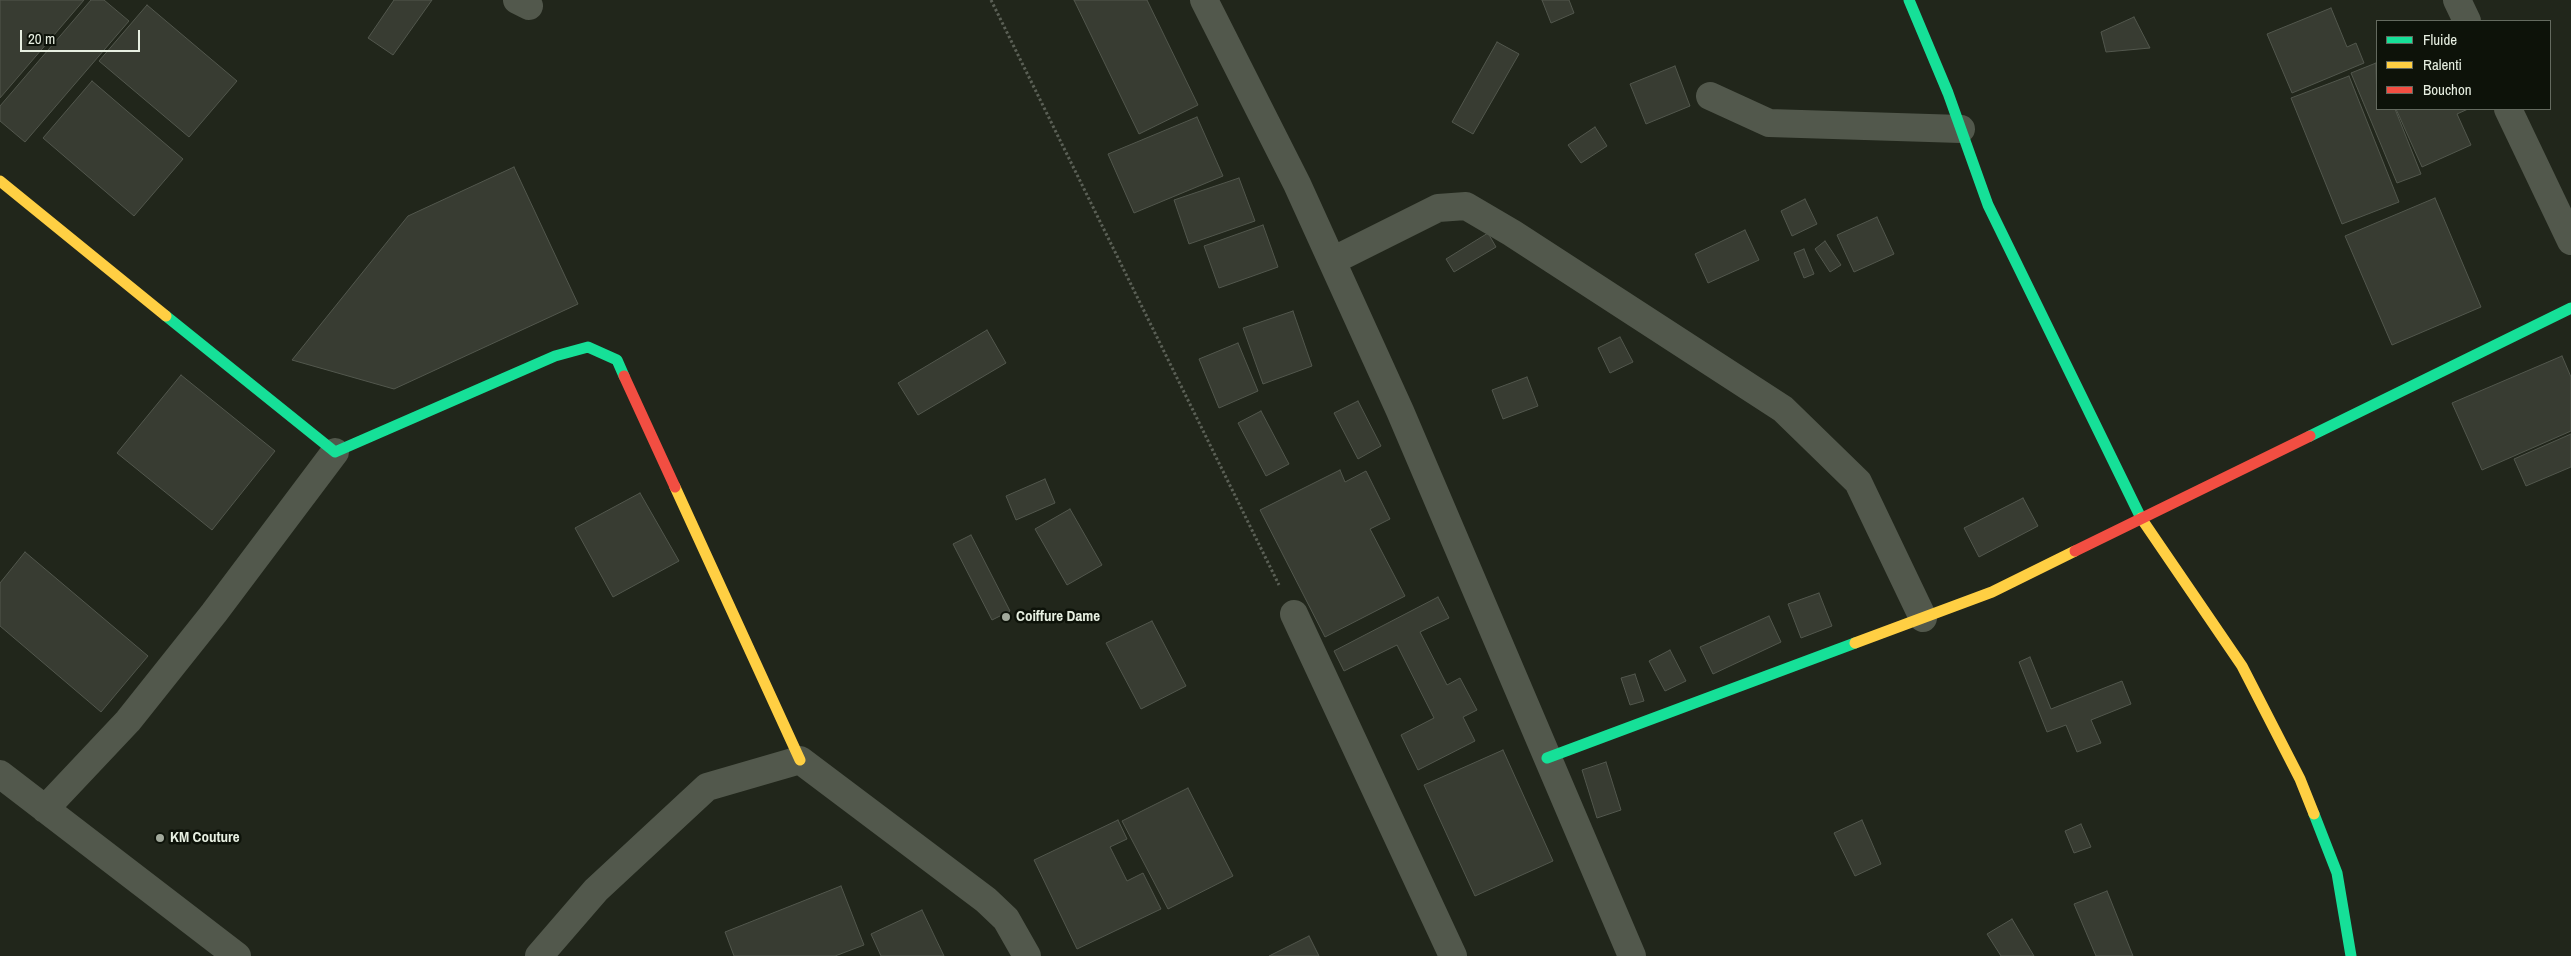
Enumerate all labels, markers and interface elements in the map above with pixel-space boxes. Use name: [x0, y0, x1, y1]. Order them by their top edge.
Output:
scale bar: [22, 20, 142, 52]
legend: [2376, 20, 2551, 110]
text: 20 m: [28, 28, 55, 49]
text: Fluide: [2423, 29, 2457, 50]
text: Ralenti: [2423, 54, 2462, 75]
text: Bouchon: [2423, 79, 2472, 100]
place label: Coiffure Dame: [1016, 608, 1100, 626]
marker: Coiffure Dame: [1000, 611, 1012, 623]
place label: KM Couture: [170, 829, 240, 847]
marker: KM Couture: [154, 832, 166, 844]

